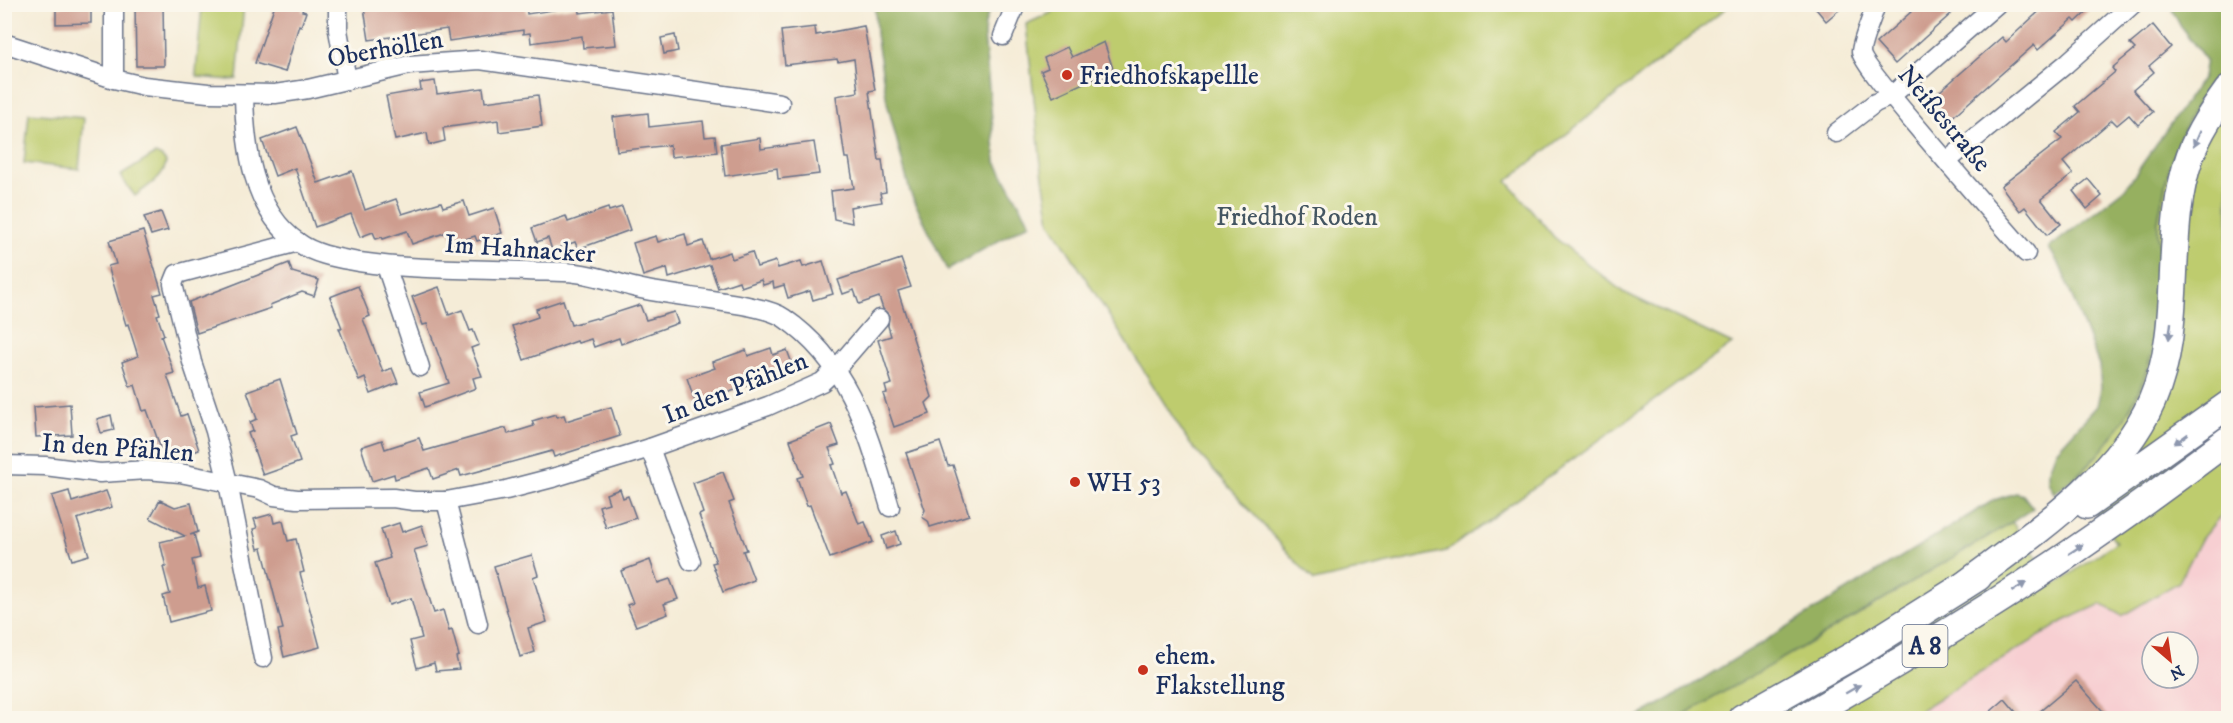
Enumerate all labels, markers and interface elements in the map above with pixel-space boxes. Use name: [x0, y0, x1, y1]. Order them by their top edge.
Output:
street label: Oberhöllen: [325, 23, 446, 76]
street label: Neißestraße: [1890, 59, 1998, 179]
place label: Friedhofskapellle: [1079, 60, 1259, 93]
marker: Friedhofskapellle: [1060, 68, 1074, 82]
one-way arrow: [2192, 130, 2202, 148]
park label: Friedhof Roden: [1216, 201, 1378, 234]
street label: Im Hahnacker: [443, 228, 597, 271]
one-way arrow: [2166, 321, 2175, 340]
street label: In den Pfählen: [659, 344, 813, 432]
street label: In den Pfählen: [40, 427, 196, 470]
one-way arrow: [2173, 433, 2189, 445]
place label: WH 53: [1086, 467, 1161, 500]
marker: WH 53: [1068, 475, 1082, 489]
one-way arrow: [2068, 544, 2084, 555]
one-way arrow: [2011, 581, 2027, 592]
road number: A 8: [1902, 625, 1948, 667]
north arrow: [2140, 630, 2200, 690]
place label: ehem. Flakstellung: [1155, 640, 1285, 703]
text: N: [2166, 660, 2187, 684]
marker: ehem. Flakstellung: [1136, 663, 1150, 677]
one-way arrow: [1845, 684, 1861, 695]

